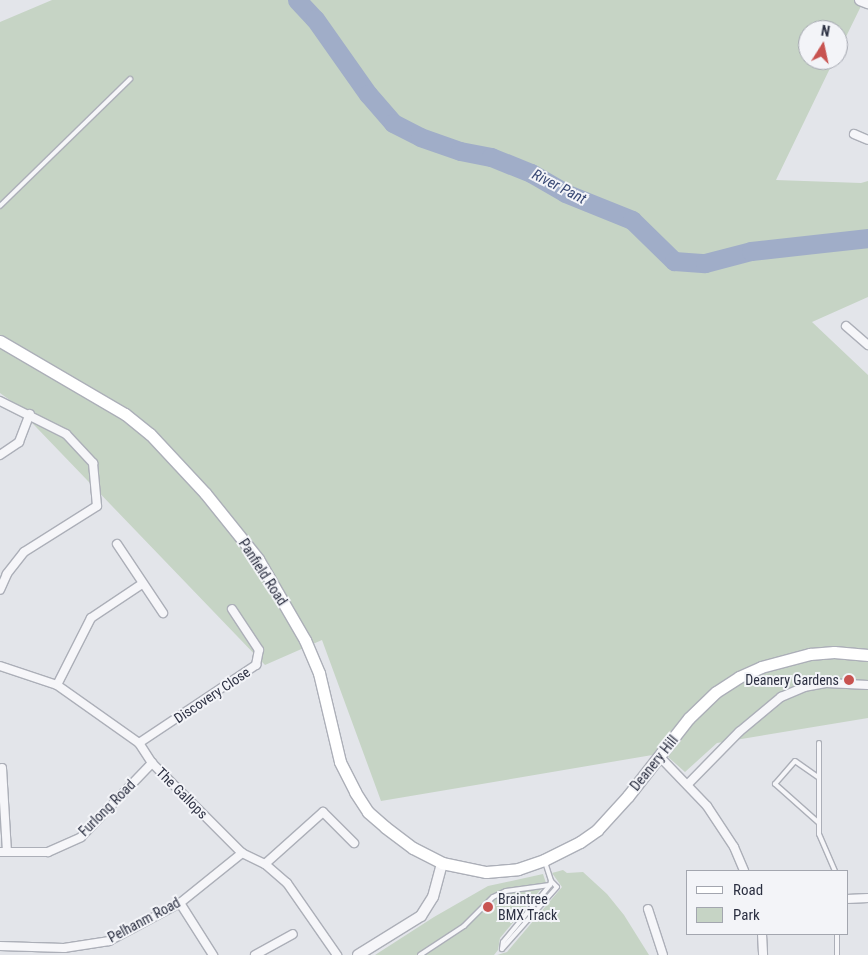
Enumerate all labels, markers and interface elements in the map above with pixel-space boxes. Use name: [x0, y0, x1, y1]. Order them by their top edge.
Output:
north arrow: [798, 20, 848, 70]
text: N: [820, 23, 831, 40]
water label: River Pant: [529, 166, 589, 208]
street label: Panfield Road: [235, 536, 291, 608]
street label: Discovery Close: [171, 663, 253, 727]
place label: Deanery Gardens: [745, 672, 839, 688]
marker: Deanery Gardens: [843, 674, 855, 686]
street label: Deanery Hill: [627, 732, 681, 794]
street label: The Gallops: [153, 764, 211, 822]
street label: Furlong Road: [75, 776, 139, 840]
legend: [686, 870, 848, 935]
text: Road: [733, 881, 763, 899]
place label: Braintree BMX Track: [498, 891, 558, 924]
street label: Pelhanm Road: [105, 894, 183, 946]
marker: Braintree BMX Track: [482, 901, 494, 913]
text: Park: [733, 906, 760, 924]

